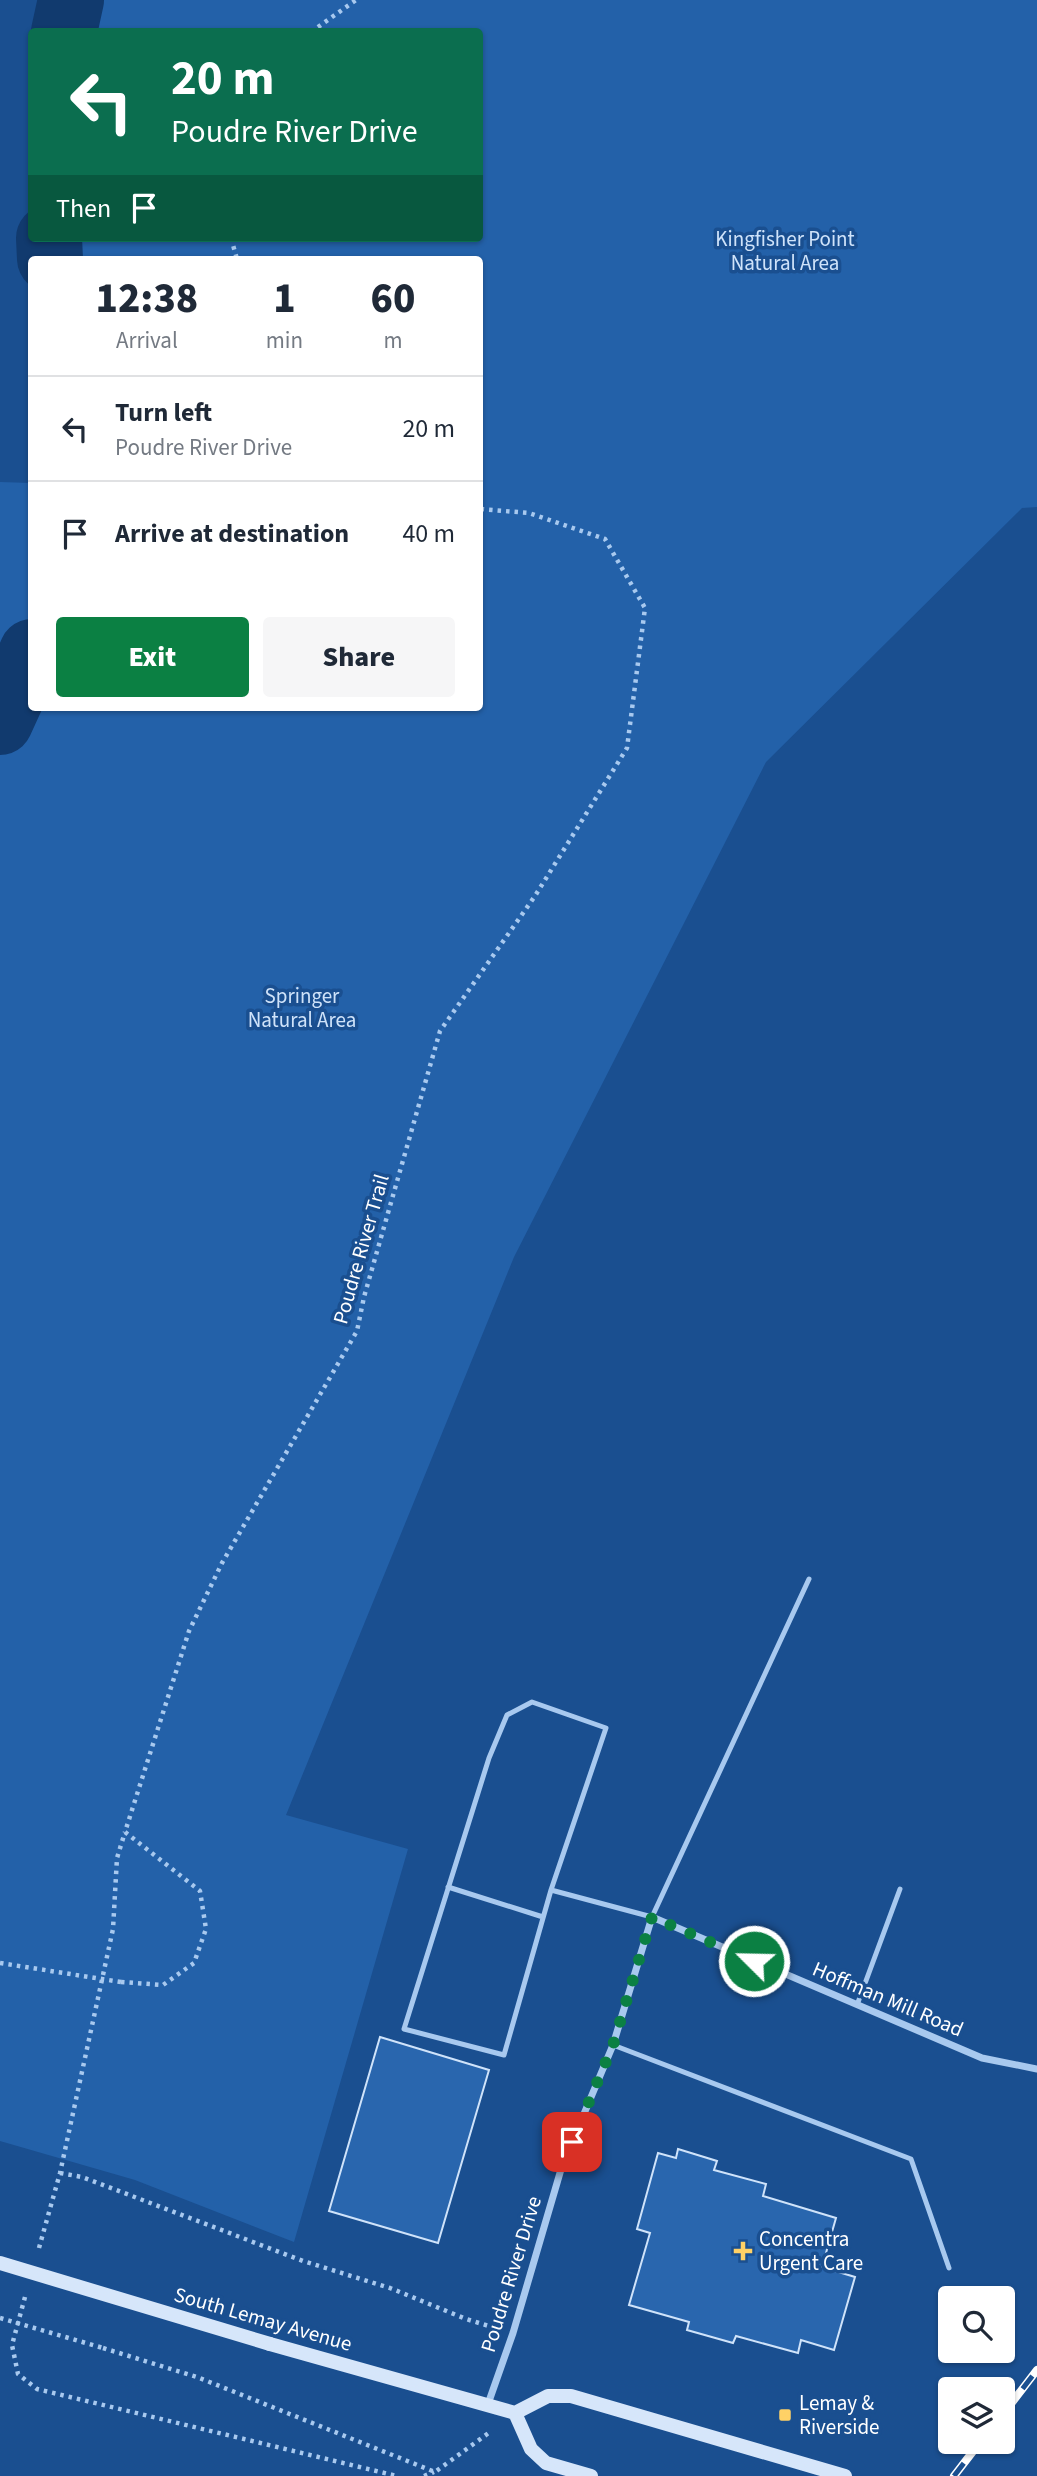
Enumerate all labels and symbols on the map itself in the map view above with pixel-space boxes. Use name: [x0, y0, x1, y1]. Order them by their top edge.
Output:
park label: Kingfisher Point Natural Area: [715, 224, 855, 278]
park label: Springer Natural Area: [248, 981, 356, 1035]
street label: Poudre River Trail: [325, 1171, 397, 1327]
position arrow: [717, 1924, 791, 1998]
street label: Hoffman Mill Road: [808, 1954, 968, 2044]
pin: [542, 2112, 602, 2172]
street label: Poudre River Drive: [473, 2192, 549, 2356]
place label: Concentra Urgent Care: [759, 2224, 863, 2278]
marker: Concentra Urgent Care: [733, 2241, 753, 2261]
street label: South Lemay Avenue: [171, 2279, 355, 2359]
place label: Lemay & Riverside: [799, 2388, 880, 2442]
marker: Lemay & Riverside: [777, 2407, 793, 2423]

